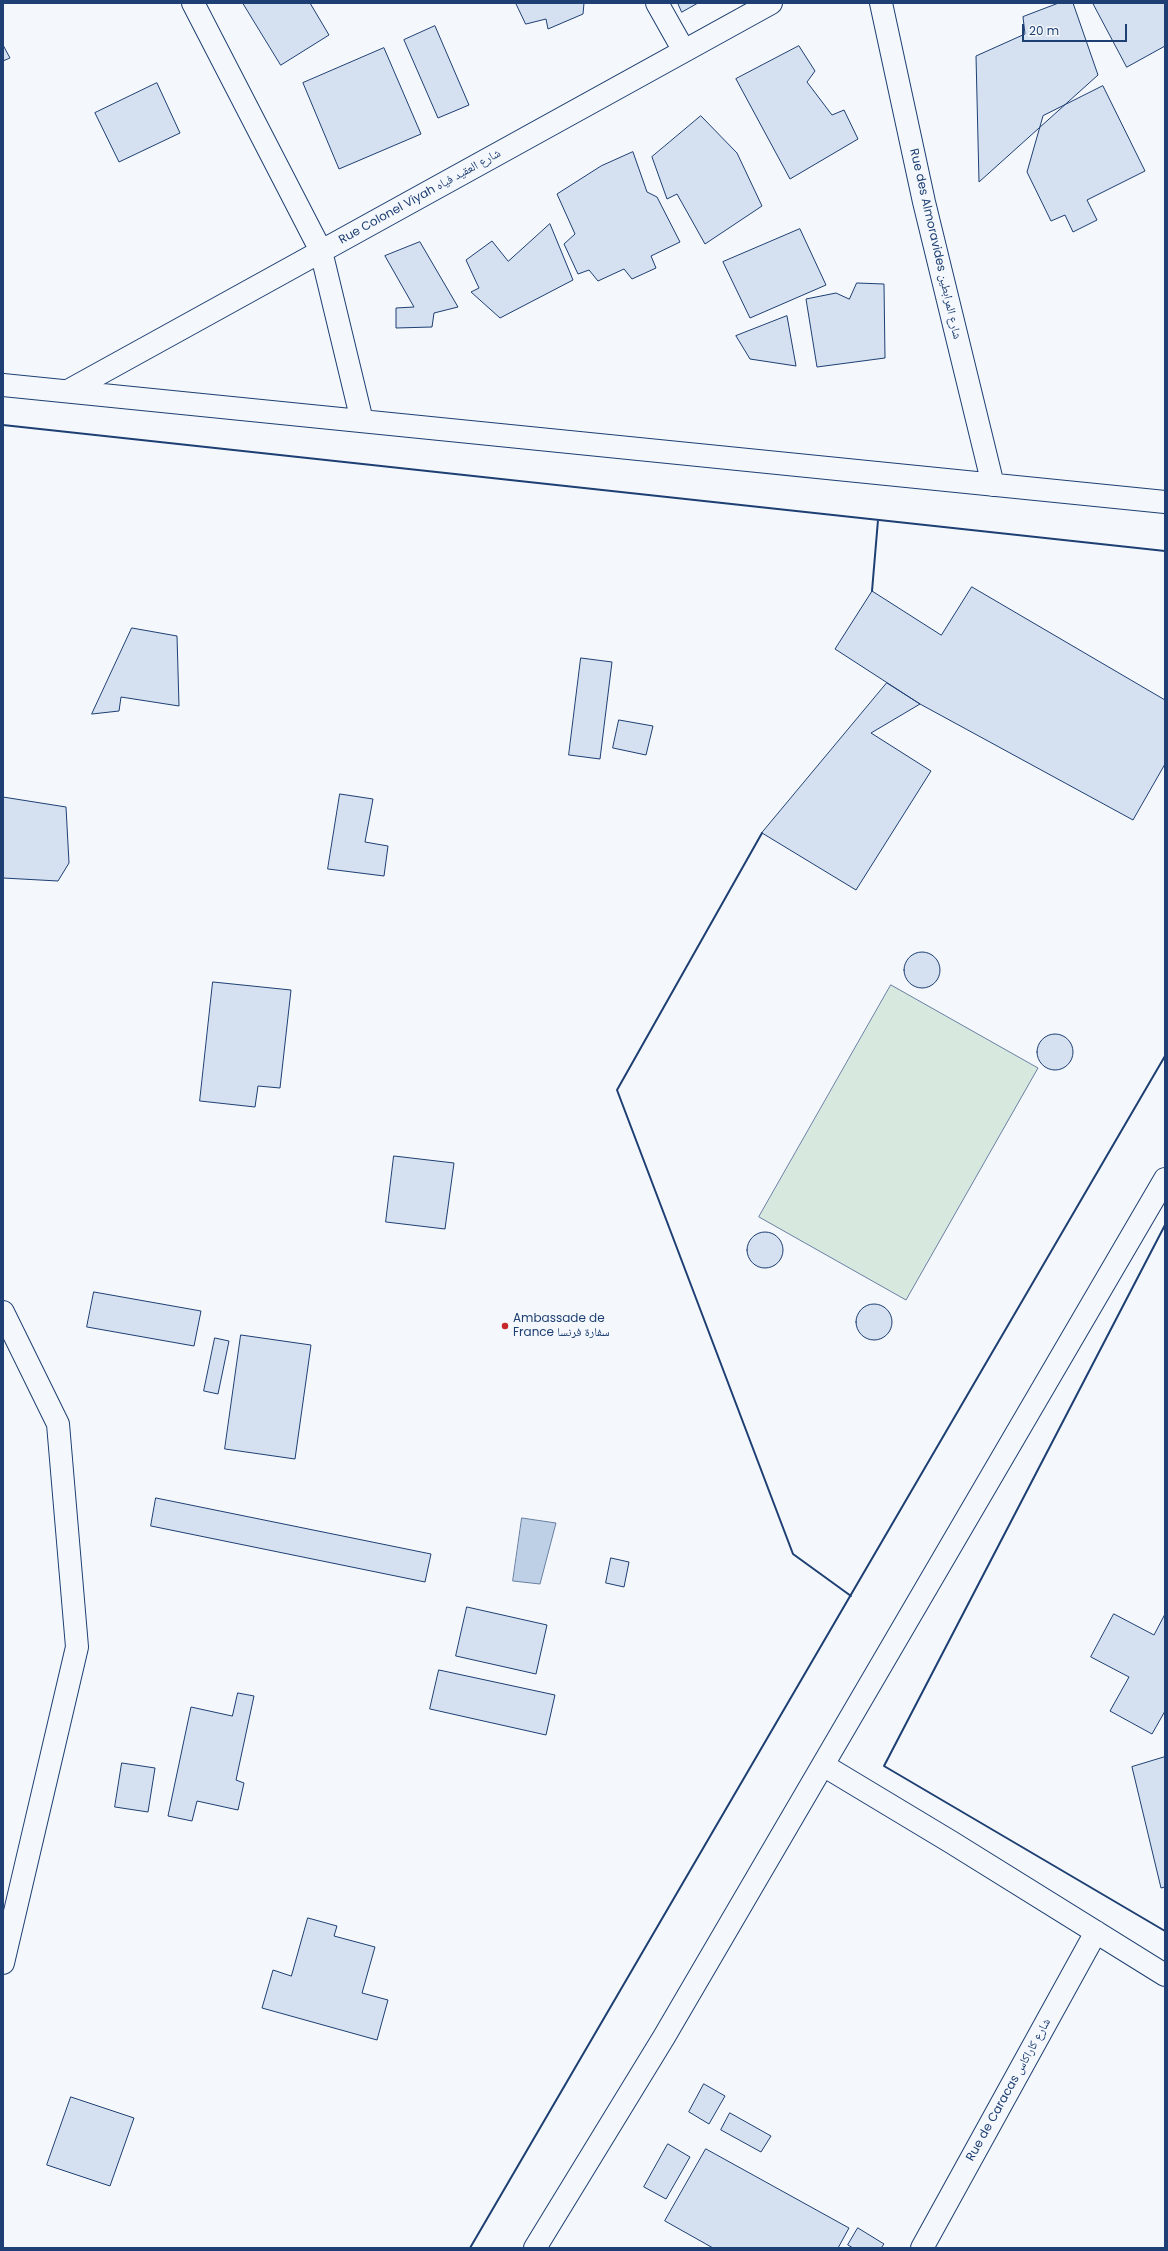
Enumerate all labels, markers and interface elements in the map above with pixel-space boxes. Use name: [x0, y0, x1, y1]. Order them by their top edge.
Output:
scale bar: [1024, 16, 1129, 42]
text: 20 m: [1029, 22, 1059, 39]
street label: Rue Colonel Viyah شارع العقيد فياه: [337, 146, 503, 248]
street label: Rue des Almoravides شارع المرابطين: [906, 147, 964, 341]
place label: Ambassade de France سفارة فرنسا: [513, 1312, 610, 1340]
marker: Ambassade de France سفارة فرنسا: [500, 1321, 510, 1331]
street label: Rue de Caracas شارع كاراكاس: [964, 2016, 1054, 2164]

